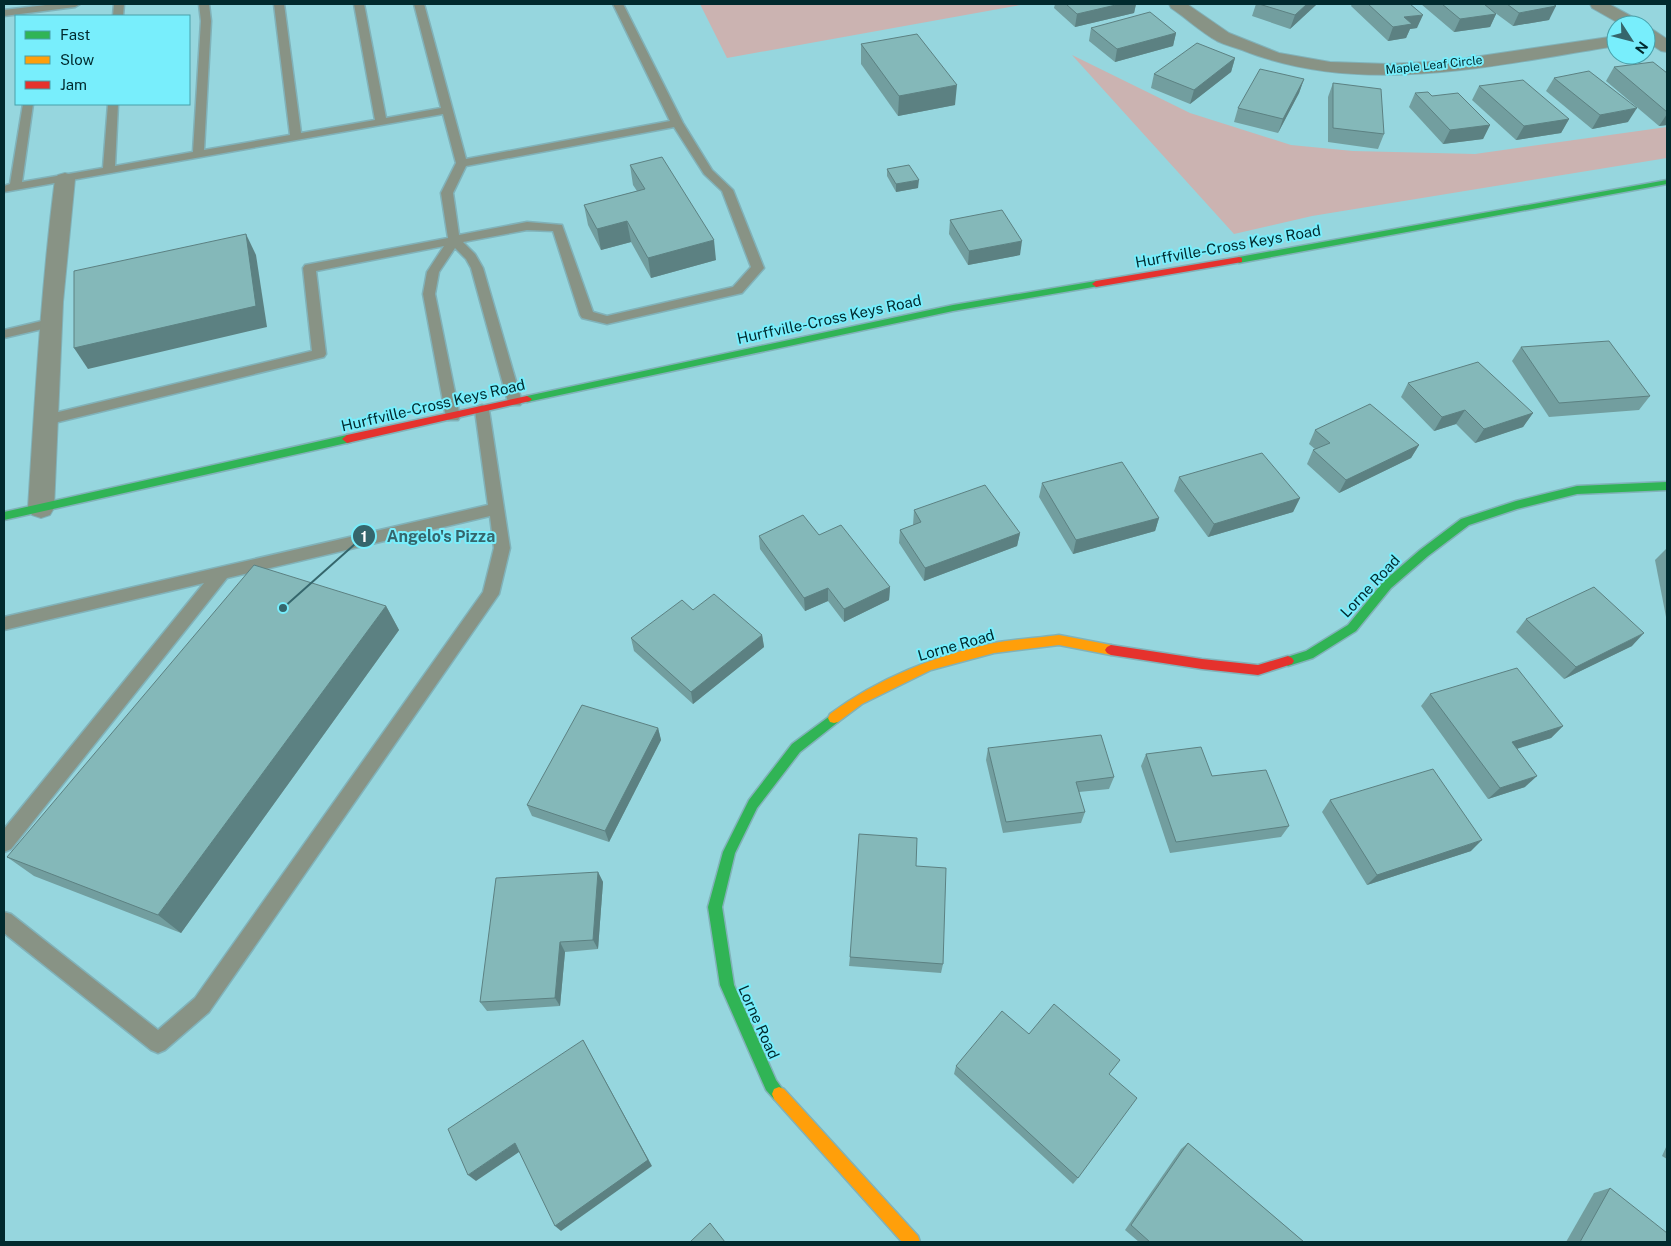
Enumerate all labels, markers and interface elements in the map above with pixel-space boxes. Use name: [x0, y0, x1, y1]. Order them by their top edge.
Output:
legend: [15, 15, 190, 105]
north arrow: [1606, 15, 1656, 65]
text: Fast: [60, 26, 90, 43]
text: N: [1632, 39, 1651, 57]
text: Slow: [60, 51, 95, 68]
street label: Maple Leaf Circle: [1385, 53, 1483, 77]
text: Jam: [60, 76, 87, 93]
street label: Hurffville-Cross Keys Road: [1134, 221, 1322, 271]
street label: Hurffville-Cross Keys Road: [735, 291, 923, 347]
street label: Hurffville-Cross Keys Road: [339, 376, 527, 434]
callout: Angelo's Pizza: [352, 521, 505, 552]
text: Angelo's Pizza: [387, 527, 495, 546]
text: 1: [361, 528, 367, 545]
street label: Lorne Road: [1337, 551, 1403, 621]
street label: Lorne Road: [916, 626, 996, 664]
street label: Lorne Road: [735, 982, 783, 1062]

